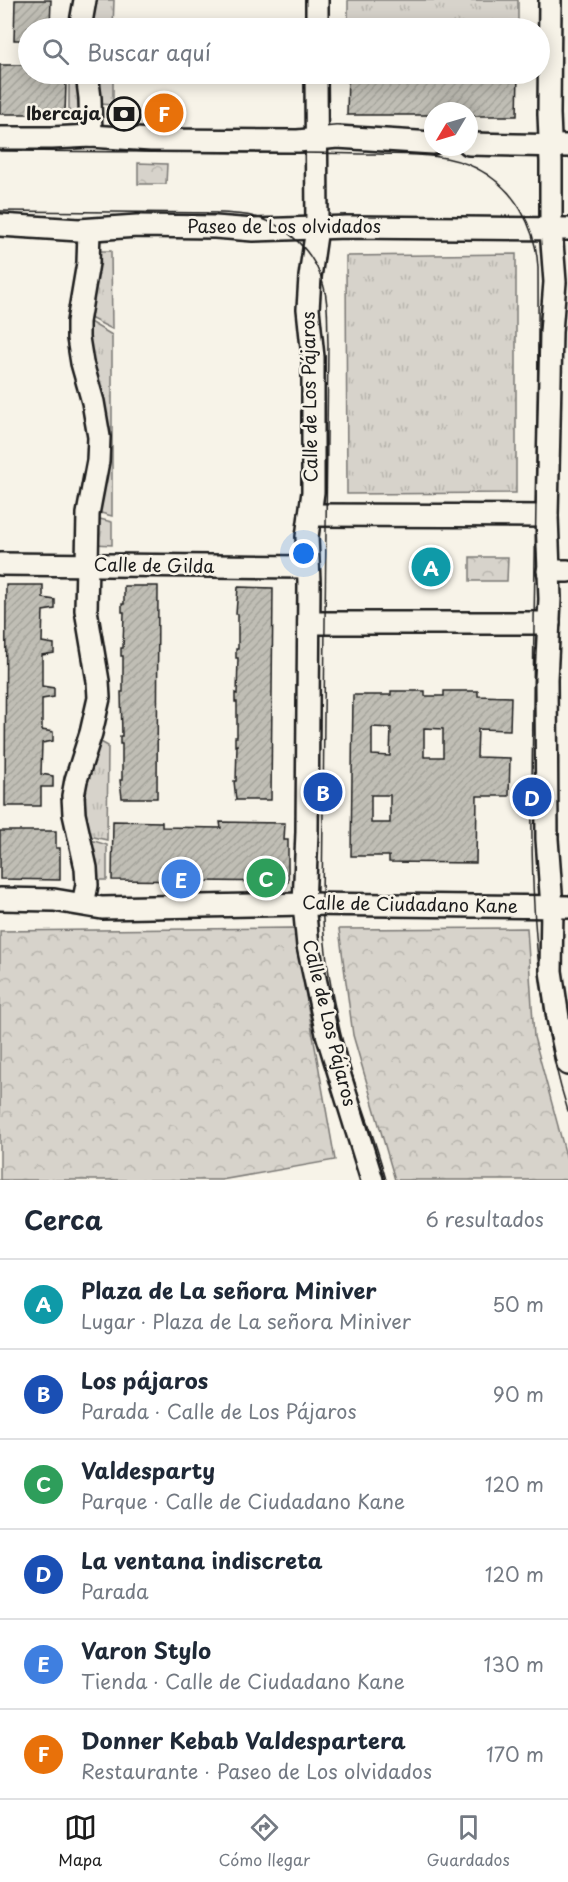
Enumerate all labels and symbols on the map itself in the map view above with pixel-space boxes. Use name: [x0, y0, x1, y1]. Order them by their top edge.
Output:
pin: F: [144, 90, 184, 136]
bank icon: Ibercaja: [106, 96, 142, 132]
place label: Ibercaja: [26, 99, 101, 126]
north arrow: [424, 102, 478, 156]
street label: Paseo de Los olvidados: [187, 212, 381, 239]
street label: Calle de Los Pájaros: [294, 311, 323, 483]
your location: [289, 539, 318, 568]
pin: A: [412, 544, 450, 590]
street label: Calle de Gilda: [94, 550, 215, 579]
pin: B: [304, 770, 342, 814]
pin: D: [512, 774, 552, 820]
pin: E: [162, 856, 201, 902]
pin: C: [246, 856, 286, 900]
street label: Calle de Ciudadano Kane: [302, 888, 518, 919]
street label: Calle de Los Pájaros: [297, 936, 364, 1109]

